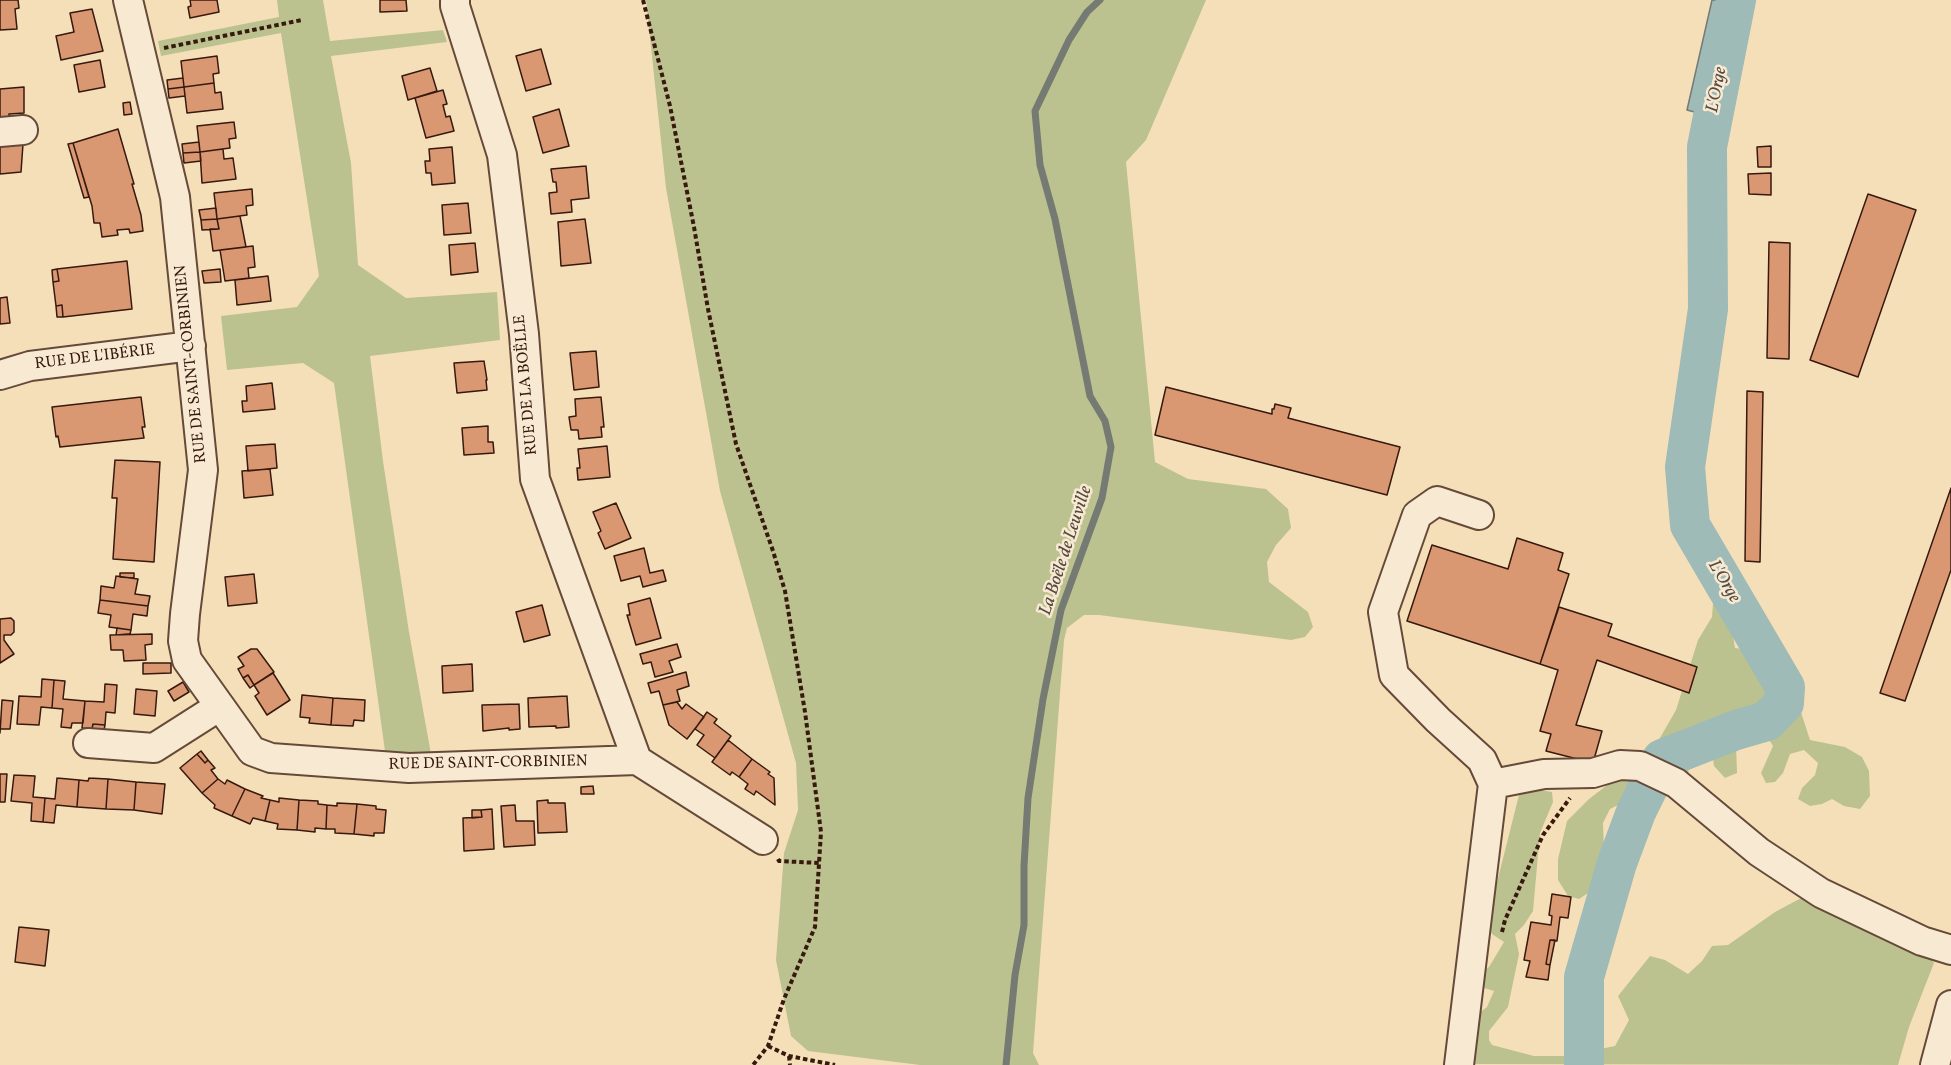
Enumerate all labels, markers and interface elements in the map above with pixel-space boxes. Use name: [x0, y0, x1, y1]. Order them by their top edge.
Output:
water label: L'Orge: [1703, 65, 1733, 115]
street label: RUE DE SAINT-CORBINIEN: [172, 264, 212, 464]
street label: RUE DE LA BOËLLE: [511, 314, 543, 456]
street label: RUE DE L'IBÉRIE: [34, 341, 156, 375]
water label: La Boële de Leuville: [1036, 484, 1098, 618]
water label: L'Orge: [1702, 557, 1744, 607]
street label: RUE DE SAINT-CORBINIEN: [388, 753, 588, 775]

